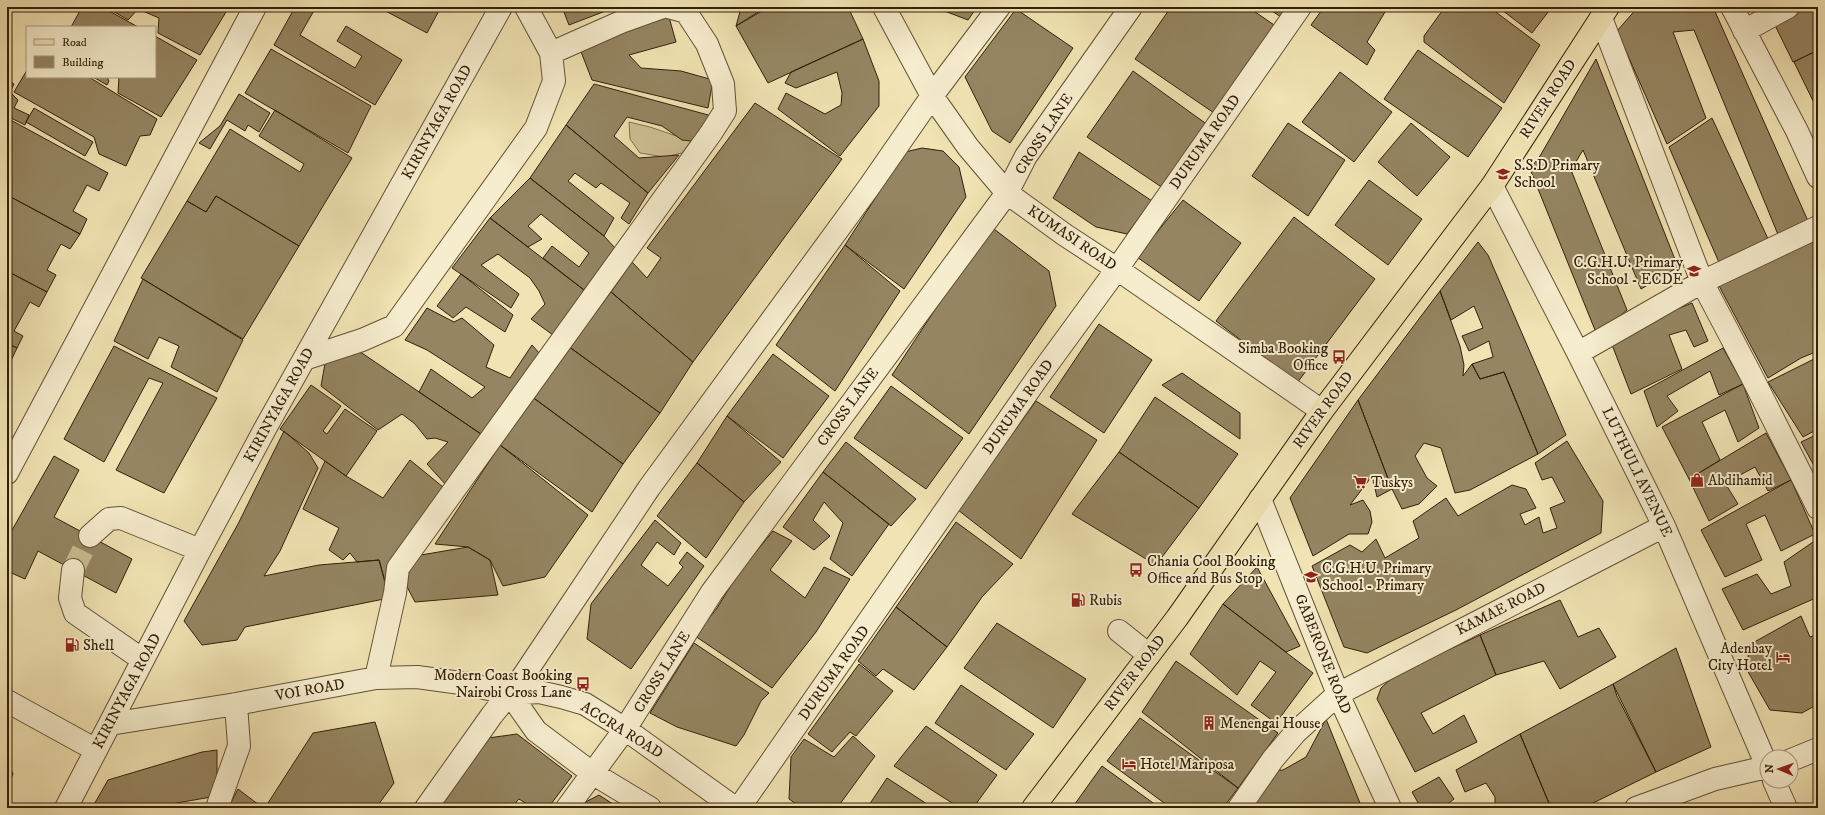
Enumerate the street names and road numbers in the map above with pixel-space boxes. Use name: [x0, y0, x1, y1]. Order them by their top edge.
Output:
street label: RIVER ROAD: [1515, 56, 1581, 142]
street label: KIRINYAGA ROAD: [398, 61, 476, 183]
street label: CROSS LANE: [1011, 90, 1077, 178]
street label: DURUMA ROAD: [1165, 91, 1245, 193]
street label: KUMASI ROAD: [1024, 201, 1120, 275]
street label: KIRINYAGA ROAD: [240, 344, 318, 466]
street label: DURUMA ROAD: [978, 356, 1058, 458]
street label: CROSS LANE: [813, 364, 883, 450]
street label: RIVER ROAD: [1289, 368, 1357, 452]
street label: LUTHULI AVENUE: [1597, 404, 1677, 540]
street label: KAMAE ROAD: [1453, 578, 1549, 640]
street label: GABERONE ROAD: [1290, 591, 1356, 717]
street label: DURUMA ROAD: [794, 622, 874, 724]
street label: CROSS LANE: [629, 627, 695, 716]
street label: KIRINYAGA ROAD: [89, 630, 165, 752]
street label: RIVER ROAD: [1100, 631, 1170, 715]
street label: VOI ROAD: [273, 675, 346, 706]
street label: ACCRA ROAD: [577, 697, 667, 763]

